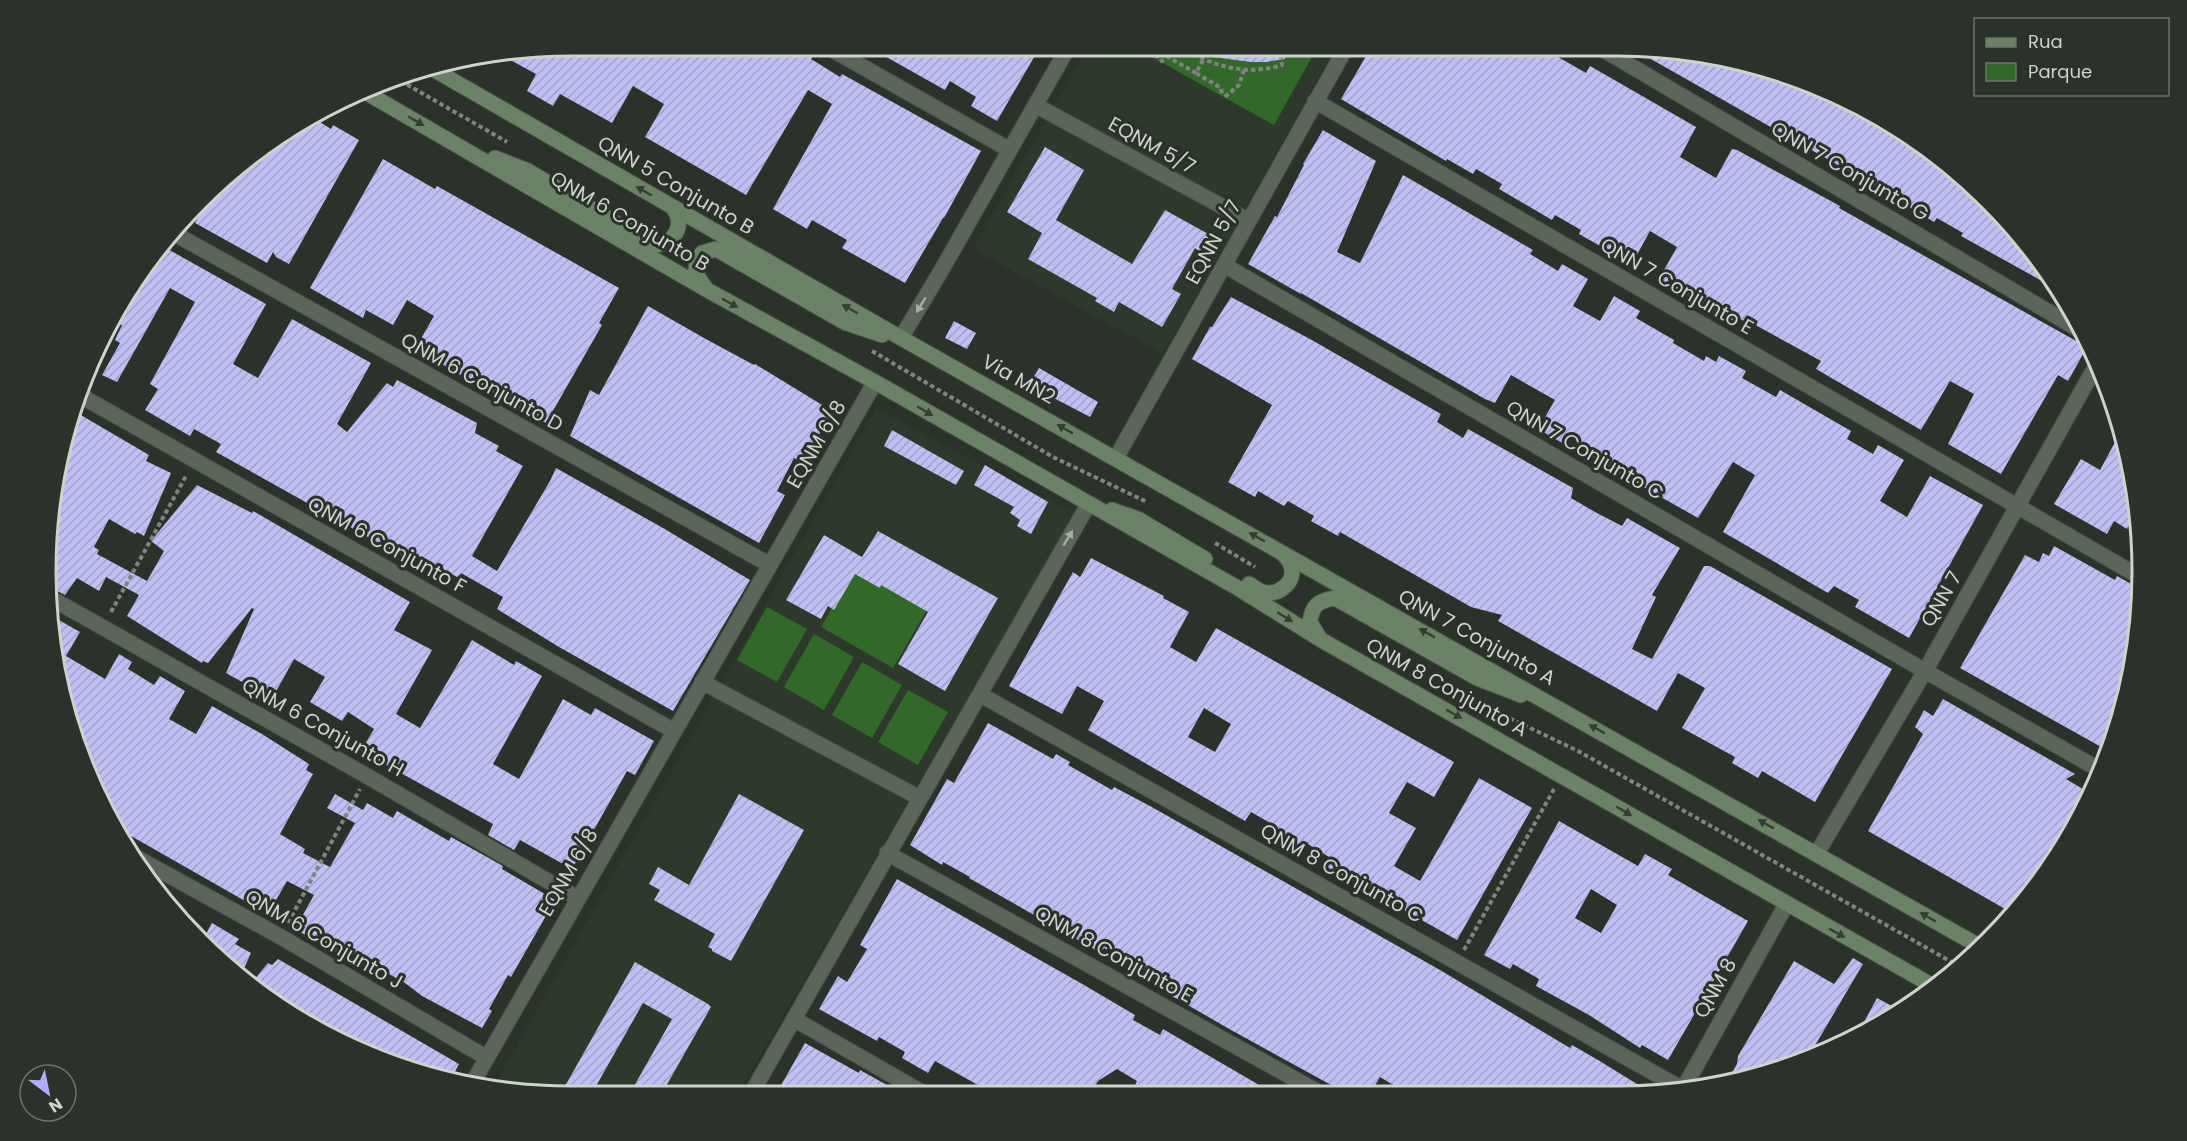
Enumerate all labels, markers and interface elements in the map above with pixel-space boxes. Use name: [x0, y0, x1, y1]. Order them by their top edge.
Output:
legend: [1974, 18, 2169, 96]
text: Rua: [2028, 29, 2063, 54]
text: Parque: [2028, 59, 2092, 84]
street label: EQNM 5/7: [1103, 110, 1201, 180]
street label: QNN 7 Conjunto G: [1766, 114, 1934, 228]
one-way arrow: [408, 116, 425, 126]
street label: QNN 5 Conjunto B: [593, 129, 759, 241]
street label: QNM 6 Conjunto B: [545, 164, 715, 278]
one-way arrow: [635, 186, 652, 196]
street label: EQNN 5/7: [1178, 195, 1248, 289]
street label: QNN 7 Conjunto E: [1595, 231, 1759, 341]
one-way arrow: [915, 296, 926, 313]
one-way arrow: [722, 298, 739, 308]
one-way arrow: [841, 304, 858, 314]
street label: QNM 6 Conjunto D: [396, 326, 568, 438]
street label: Via MN2: [977, 347, 1061, 411]
street label: QNN 7 Conjunto C: [1501, 393, 1669, 507]
street label: EQNM 6/8: [780, 395, 852, 493]
one-way arrow: [917, 406, 934, 416]
one-way arrow: [1056, 424, 1073, 434]
street label: QNM 6 Conjunto F: [303, 490, 471, 600]
one-way arrow: [1063, 530, 1074, 546]
one-way arrow: [1249, 532, 1265, 543]
street label: QNN 7: [1914, 566, 1968, 632]
street label: QNN 7 Conjunto A: [1393, 582, 1561, 692]
one-way arrow: [1277, 612, 1293, 623]
one-way arrow: [1418, 628, 1435, 638]
street label: QNM 8 Conjunto A: [1361, 631, 1533, 743]
street label: QNM 6 Conjunto H: [237, 671, 409, 783]
one-way arrow: [1446, 709, 1462, 720]
one-way arrow: [1588, 724, 1605, 734]
one-way arrow: [1615, 805, 1632, 815]
street label: QNM 8 Conjunto C: [1255, 816, 1429, 930]
one-way arrow: [1758, 820, 1775, 830]
street label: EQNM 6/8: [532, 823, 604, 921]
street label: QNM 6 Conjunto J: [240, 882, 408, 996]
street label: QNM 8 Conjunto E: [1030, 899, 1198, 1009]
one-way arrow: [1920, 911, 1936, 922]
one-way arrow: [1829, 928, 1846, 938]
street label: QNM 8: [1687, 953, 1743, 1023]
north arrow: [18, 1063, 78, 1123]
text: N: [44, 1092, 67, 1118]

